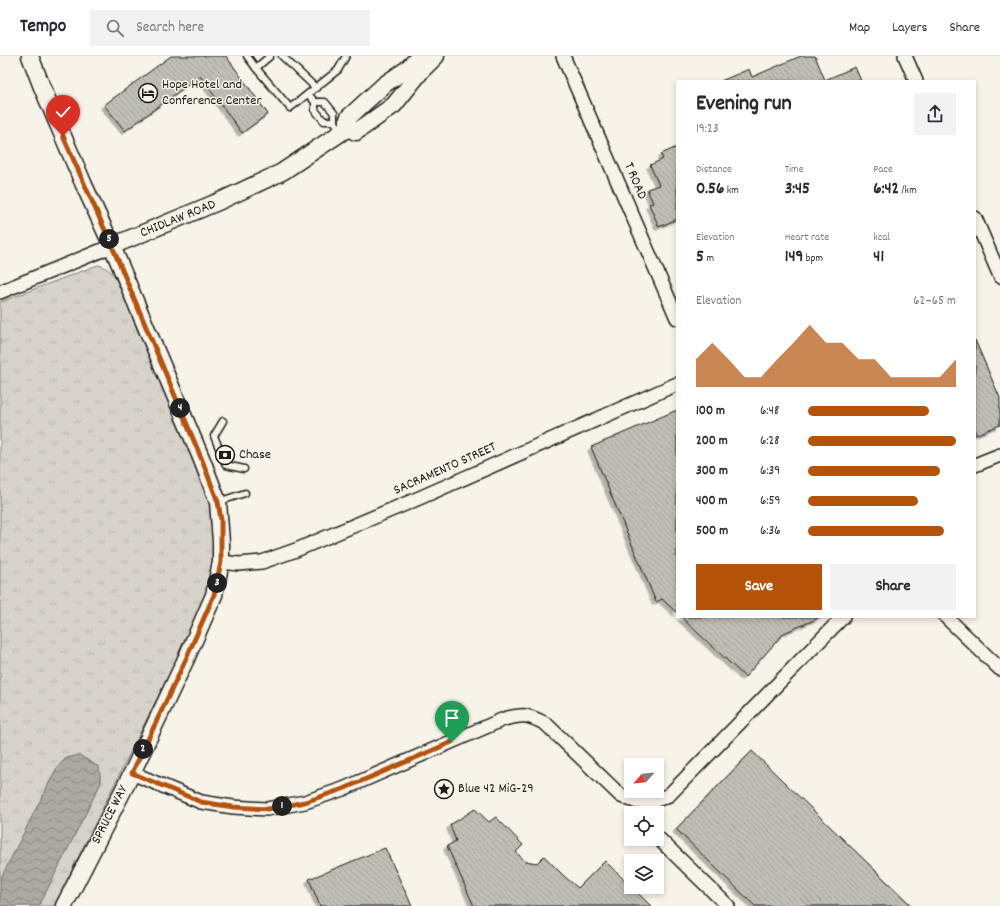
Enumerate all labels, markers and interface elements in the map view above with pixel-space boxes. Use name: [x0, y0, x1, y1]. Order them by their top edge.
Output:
search box: [90, 10, 370, 46]
text: Tempo: [20, 14, 66, 41]
icon: search: [104, 17, 126, 39]
text: Search here: [136, 17, 204, 39]
text: Map: [849, 18, 870, 38]
text: Layers: [892, 18, 927, 38]
text: Share: [949, 18, 980, 38]
place label: Hope Hotel and Conference Center: [162, 75, 262, 111]
hotel icon: Hope Hotel and Conference Center: [137, 82, 159, 104]
text: Evening run: [696, 89, 792, 120]
button: share: [914, 93, 956, 135]
pin: [46, 95, 80, 136]
icon: check: [52, 101, 74, 123]
text: 19:23: [696, 120, 718, 139]
street label: T ROAD: [618, 159, 652, 203]
text: Distance: [696, 162, 732, 178]
text: Time: [785, 162, 803, 178]
text: Pace: [873, 162, 893, 178]
text: 0.56: [696, 178, 724, 202]
text: 3:45: [785, 178, 810, 202]
text: 6:42: [873, 178, 899, 202]
text: km: [724, 183, 739, 199]
text: /km: [899, 183, 917, 199]
street label: CHIDLAW ROAD: [137, 195, 219, 243]
pin: 5: [99, 229, 119, 249]
text: Elevation: [696, 230, 734, 246]
text: Heart rate: [785, 230, 829, 246]
text: kcal: [873, 230, 890, 246]
text: 5: [106, 231, 112, 247]
text: 5: [696, 246, 704, 270]
text: 149: [785, 246, 803, 270]
text: 41: [873, 246, 884, 270]
text: m: [704, 251, 714, 267]
text: bpm: [803, 251, 823, 267]
text: Elevation: [696, 292, 741, 311]
text: 62–65 m: [913, 292, 956, 311]
pin: 4: [170, 398, 190, 418]
text: 4: [178, 400, 182, 416]
text: 100 m: [696, 402, 725, 421]
text: 6:48: [760, 402, 779, 421]
text: 200 m: [696, 432, 728, 451]
text: 6:28: [760, 432, 779, 451]
street label: SACRAMENTO STREET: [390, 437, 500, 501]
bank icon: Chase: [214, 444, 236, 466]
place label: Chase: [239, 445, 271, 465]
text: 300 m: [696, 462, 728, 481]
text: 6:39: [760, 462, 780, 481]
text: 400 m: [696, 492, 727, 511]
text: 6:59: [760, 492, 781, 511]
text: 500 m: [696, 522, 728, 541]
text: 6:36: [760, 522, 781, 541]
button: Save: [696, 564, 822, 610]
button: Share: [830, 564, 956, 610]
pin: 3: [207, 573, 227, 593]
text: 3: [215, 575, 219, 591]
pin: [435, 701, 469, 742]
icon: arrive: [441, 707, 463, 729]
pin: 2: [133, 739, 153, 759]
text: 2: [141, 741, 145, 757]
north arrow: [624, 758, 664, 798]
map controls: [624, 758, 664, 894]
place icon: Blue 42 MiG-29: [433, 778, 455, 800]
place label: Blue 42 MiG-29: [458, 779, 534, 799]
street label: SPRUCE WAY: [87, 781, 134, 848]
pin: 1: [272, 796, 292, 816]
text: 1: [281, 798, 283, 814]
button: locate: [624, 806, 664, 846]
button: layers: [624, 854, 664, 894]

